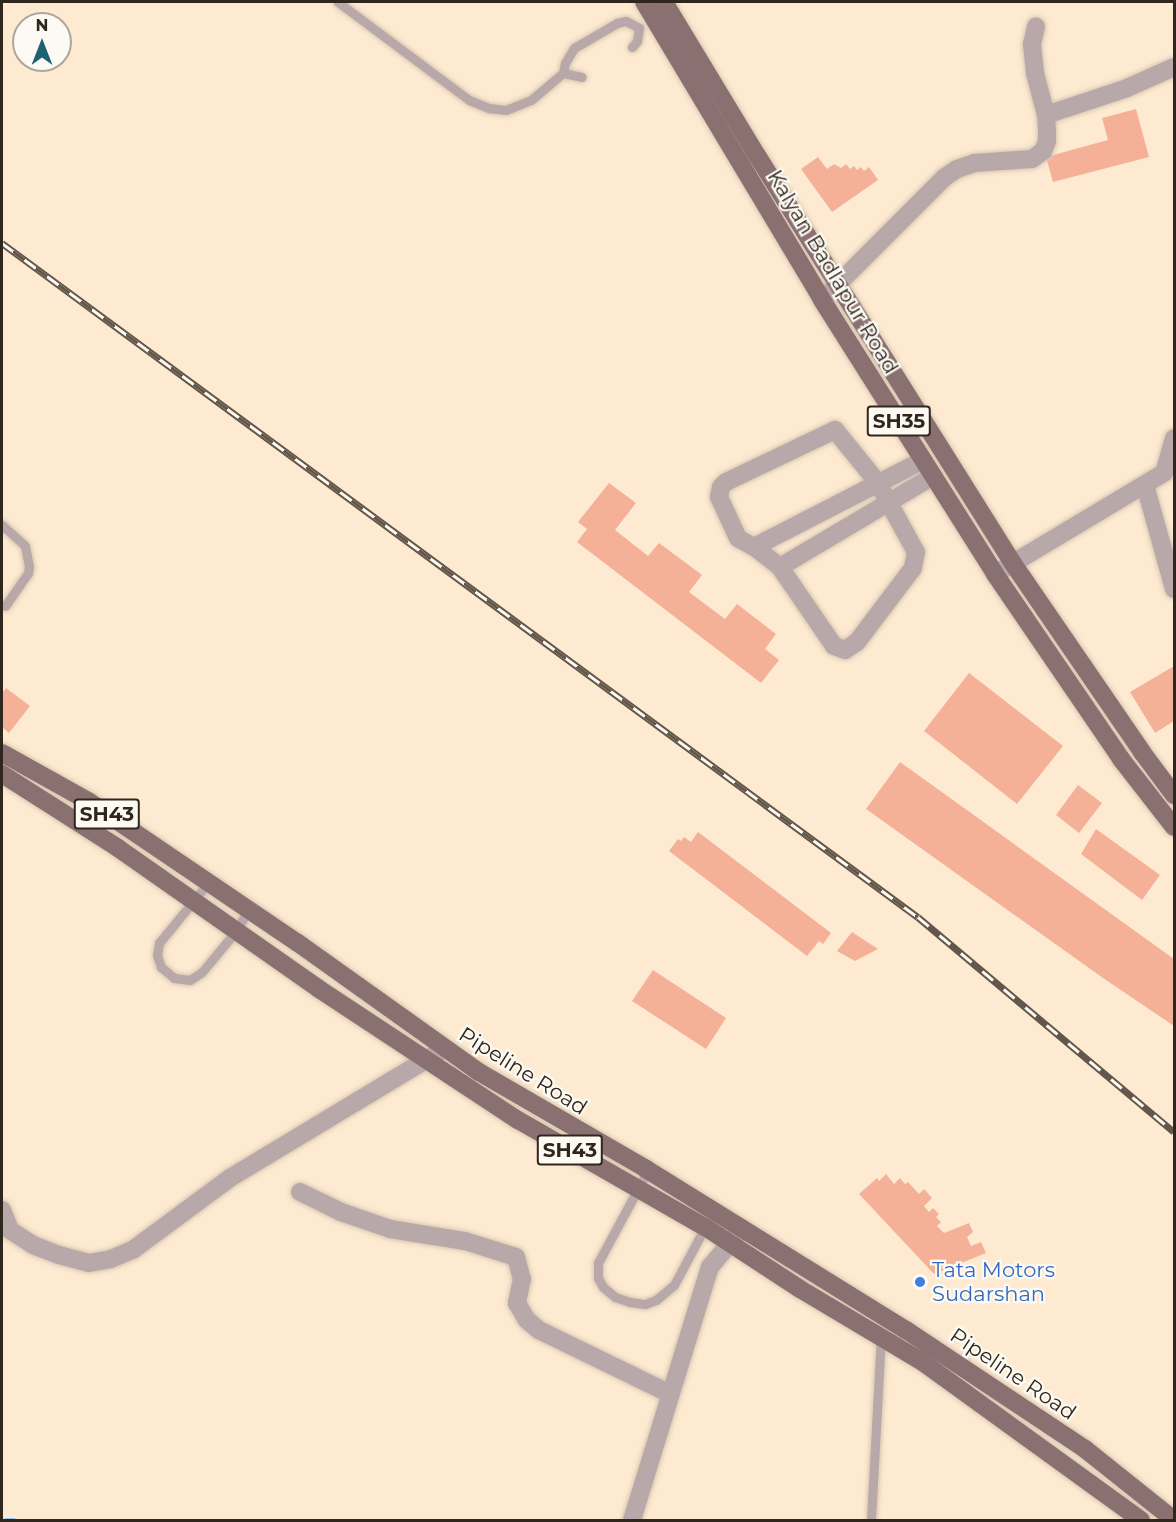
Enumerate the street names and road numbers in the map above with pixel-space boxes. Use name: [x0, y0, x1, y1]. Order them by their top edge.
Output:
street label: Kalyan Badlapur Road: [762, 166, 904, 378]
road number: SH35: [866, 404, 932, 438]
road number: SH43: [72, 797, 142, 831]
street label: Pipeline Road: [454, 1022, 592, 1120]
road number: SH43: [536, 1133, 604, 1167]
street label: Pipeline Road: [945, 1323, 1081, 1425]

